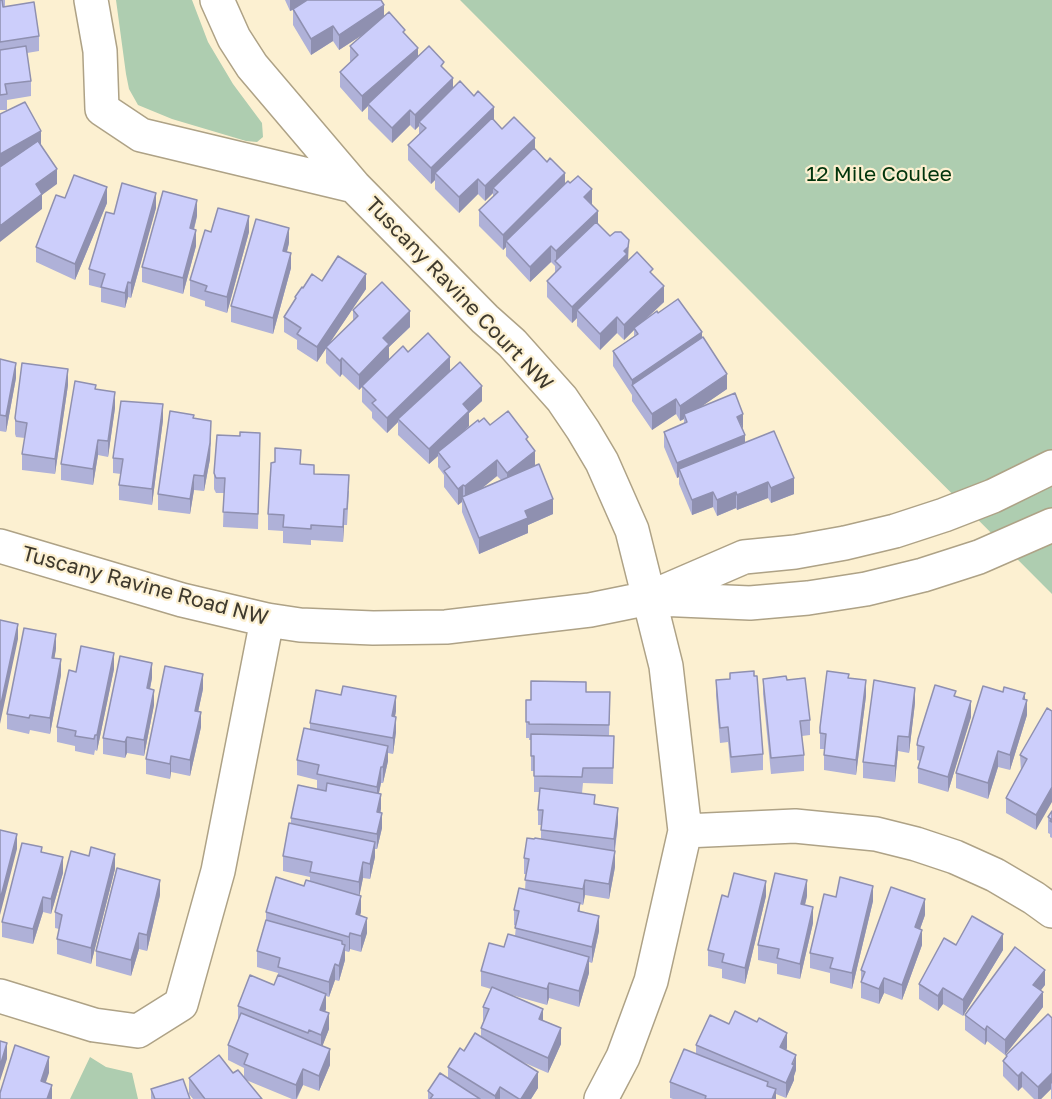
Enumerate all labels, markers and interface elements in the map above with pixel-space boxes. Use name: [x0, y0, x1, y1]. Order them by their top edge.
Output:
park label: 12 Mile Coulee: [806, 161, 952, 187]
street label: Tuscany Ravine Court NW: [360, 192, 558, 396]
street label: Tuscany Ravine Road NW: [19, 541, 271, 631]

